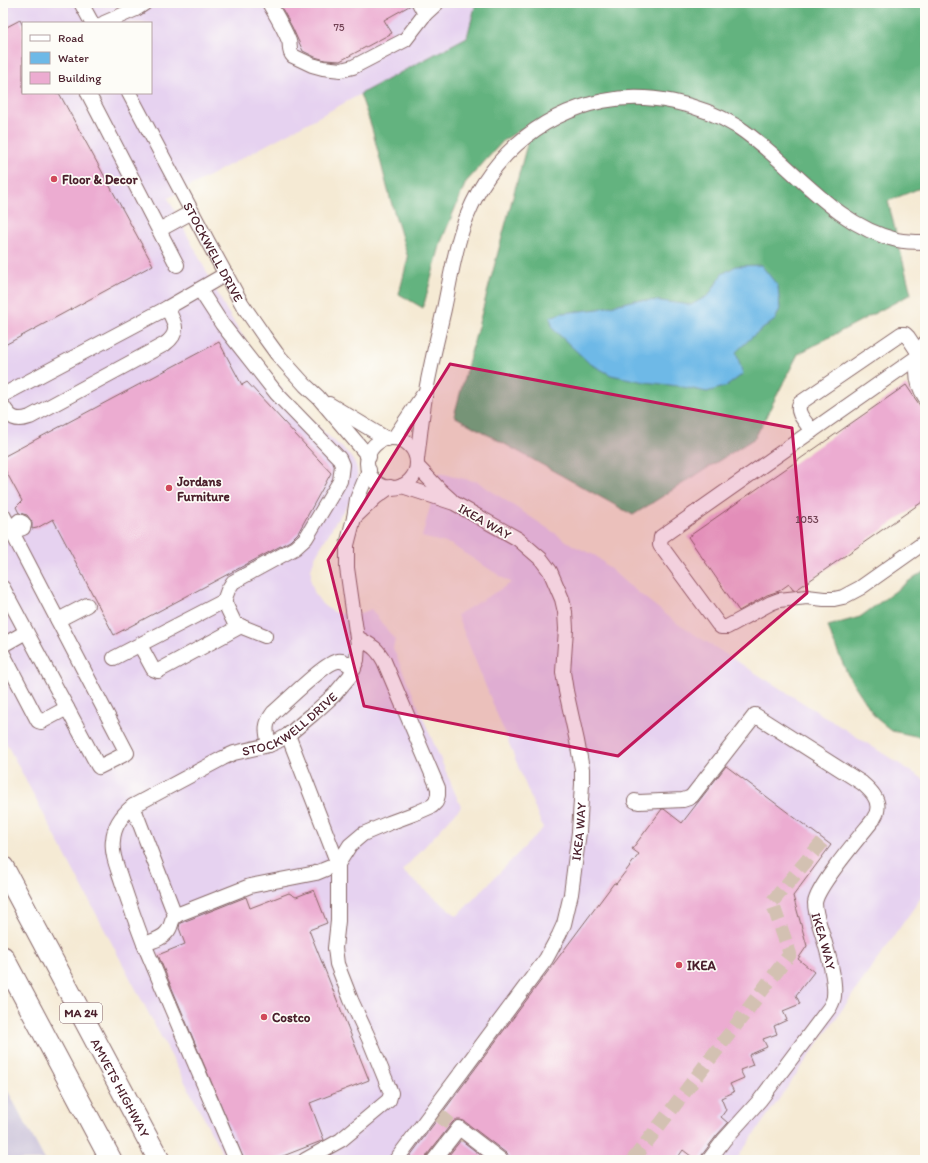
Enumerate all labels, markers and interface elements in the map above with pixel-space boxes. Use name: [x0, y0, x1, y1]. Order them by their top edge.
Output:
house number: 75: [333, 21, 345, 34]
legend: [22, 22, 152, 94]
text: Road: [58, 31, 84, 45]
text: Water: [58, 51, 89, 65]
text: Building: [58, 71, 102, 85]
place label: Floor & Decor: [62, 172, 138, 187]
marker: Floor & Decor: [49, 174, 59, 184]
street label: STOCKWELL DRIVE: [180, 200, 246, 305]
place label: Jordans Furniture: [176, 474, 230, 504]
marker: Jordans Furniture: [164, 483, 174, 493]
street label: IKEA WAY: [456, 500, 514, 543]
house number: 1053: [795, 513, 819, 526]
street label: STOCKWELL DRIVE: [241, 689, 340, 759]
street label: IKEA WAY: [568, 801, 589, 862]
street label: IKEA WAY: [808, 911, 839, 972]
place label: IKEA: [687, 958, 716, 973]
marker: IKEA: [674, 960, 684, 970]
road number: MA 24: [60, 1003, 102, 1023]
place label: Costco: [272, 1010, 311, 1025]
marker: Costco: [259, 1012, 269, 1022]
street label: AMVETS HIGHWAY: [88, 1036, 153, 1140]

